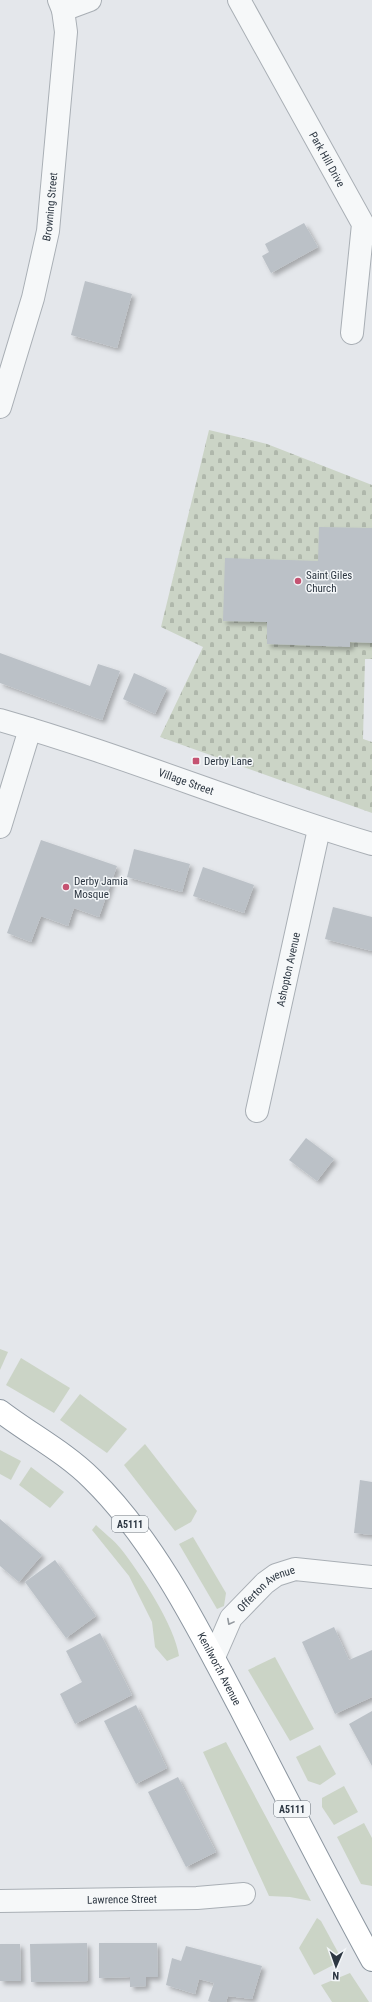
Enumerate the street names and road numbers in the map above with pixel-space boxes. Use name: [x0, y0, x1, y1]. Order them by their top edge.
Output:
street label: Park Hill Drive: [307, 129, 348, 189]
street label: Browning Street: [39, 172, 60, 242]
street label: Village Street: [157, 766, 216, 797]
street label: Ashopton Avenue: [274, 931, 303, 1008]
road number: A5111: [112, 1516, 148, 1532]
street label: Offerton Avenue: [234, 1563, 296, 1614]
street label: Kenilworth Avenue: [195, 1630, 244, 1707]
road number: A5111: [274, 1801, 310, 1817]
street label: Lawrence Street: [87, 1892, 157, 1906]

